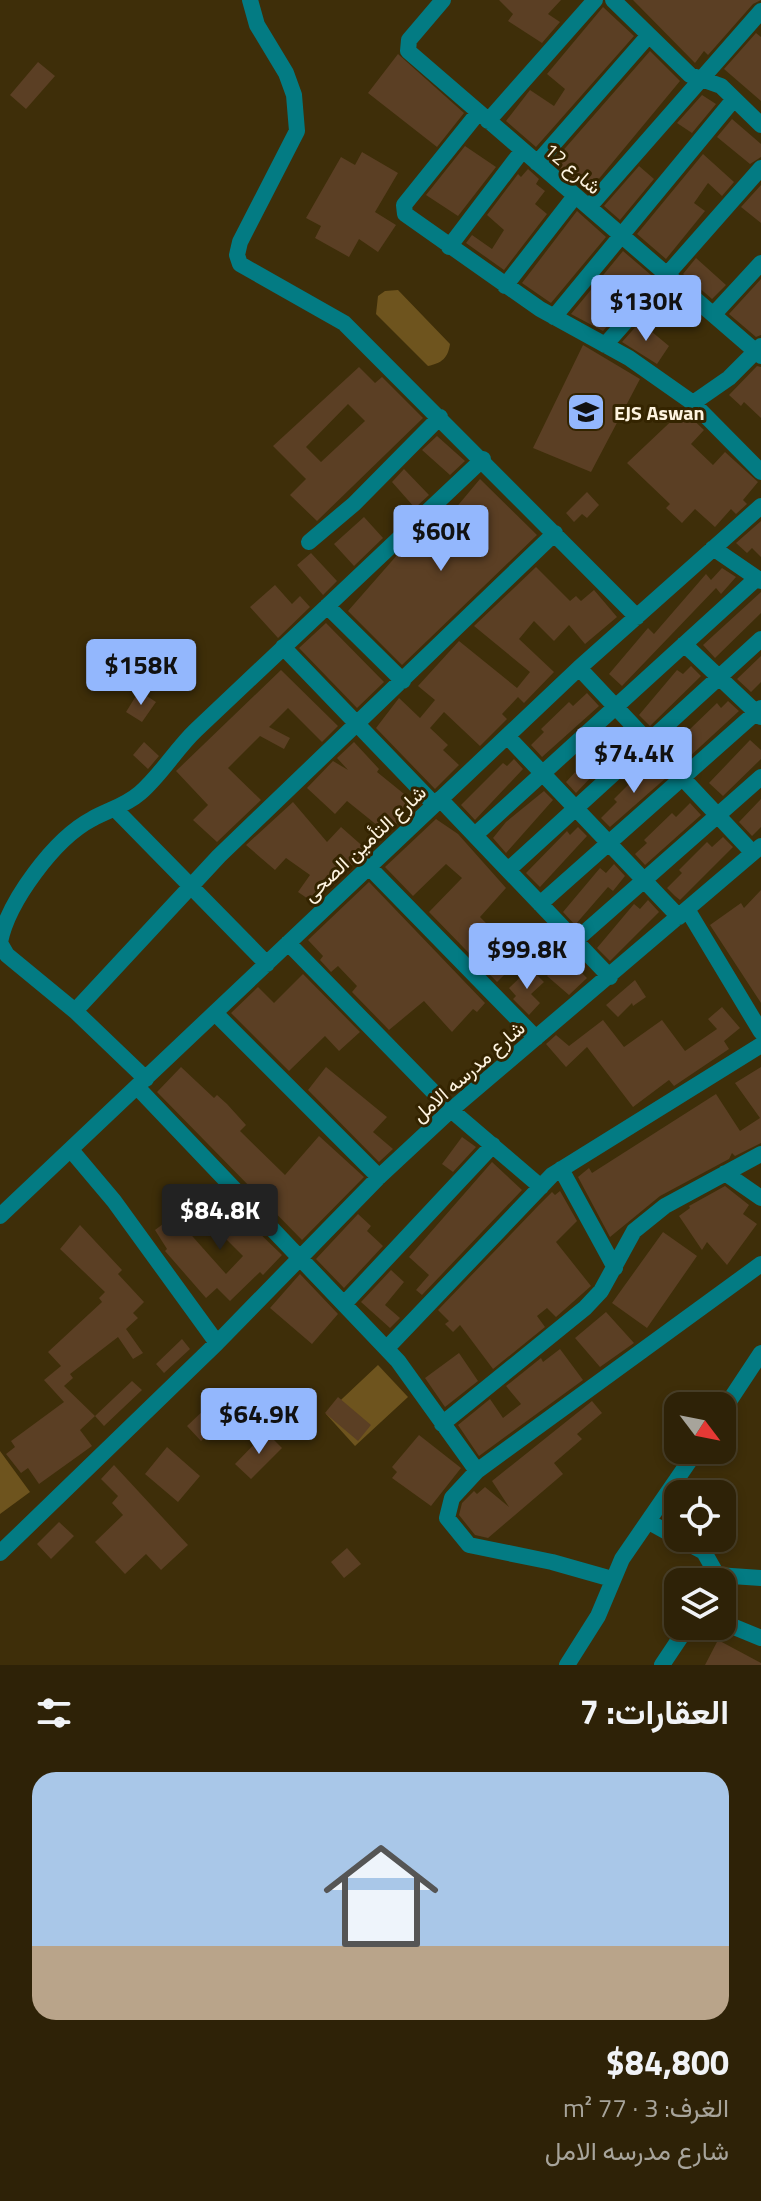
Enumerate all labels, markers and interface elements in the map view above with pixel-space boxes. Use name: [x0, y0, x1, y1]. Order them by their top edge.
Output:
street label: شارع 12: [537, 135, 609, 201]
pin: $130K: [590, 275, 702, 343]
text: $130K: [609, 281, 683, 320]
school or university icon: EJS Aswan: [565, 391, 607, 433]
place label: EJS Aswan: [614, 397, 705, 428]
pin: $60K: [394, 505, 488, 573]
text: $60K: [411, 511, 471, 550]
pin: $158K: [85, 639, 197, 707]
text: $158K: [104, 645, 178, 684]
pin: $74.4K: [569, 727, 699, 795]
text: $74.4K: [594, 733, 674, 772]
street label: شارع التأمين الصحى: [295, 777, 433, 909]
pin: $99.8K: [462, 923, 592, 991]
text: $99.8K: [487, 929, 567, 968]
street label: شارع مدرسه الامل: [404, 1013, 532, 1129]
pin: $84.8K: [155, 1184, 285, 1252]
text: $84.8K: [180, 1190, 260, 1229]
pin: $64.9K: [194, 1388, 324, 1456]
north arrow: [664, 1392, 736, 1464]
map controls: [664, 1392, 736, 1640]
text: $64.9K: [219, 1394, 299, 1433]
button: locate: [664, 1480, 736, 1552]
button: layers: [664, 1568, 736, 1640]
text: العقارات: 7: [580, 1685, 729, 1737]
icon: filters: [32, 1691, 76, 1735]
icon: home: [309, 1824, 453, 1968]
text: $84,800: [606, 2036, 729, 2088]
text: الغرف: 3 · 77 m²: [563, 2088, 729, 2127]
text: شارع مدرسه الامل: [545, 2131, 729, 2170]

